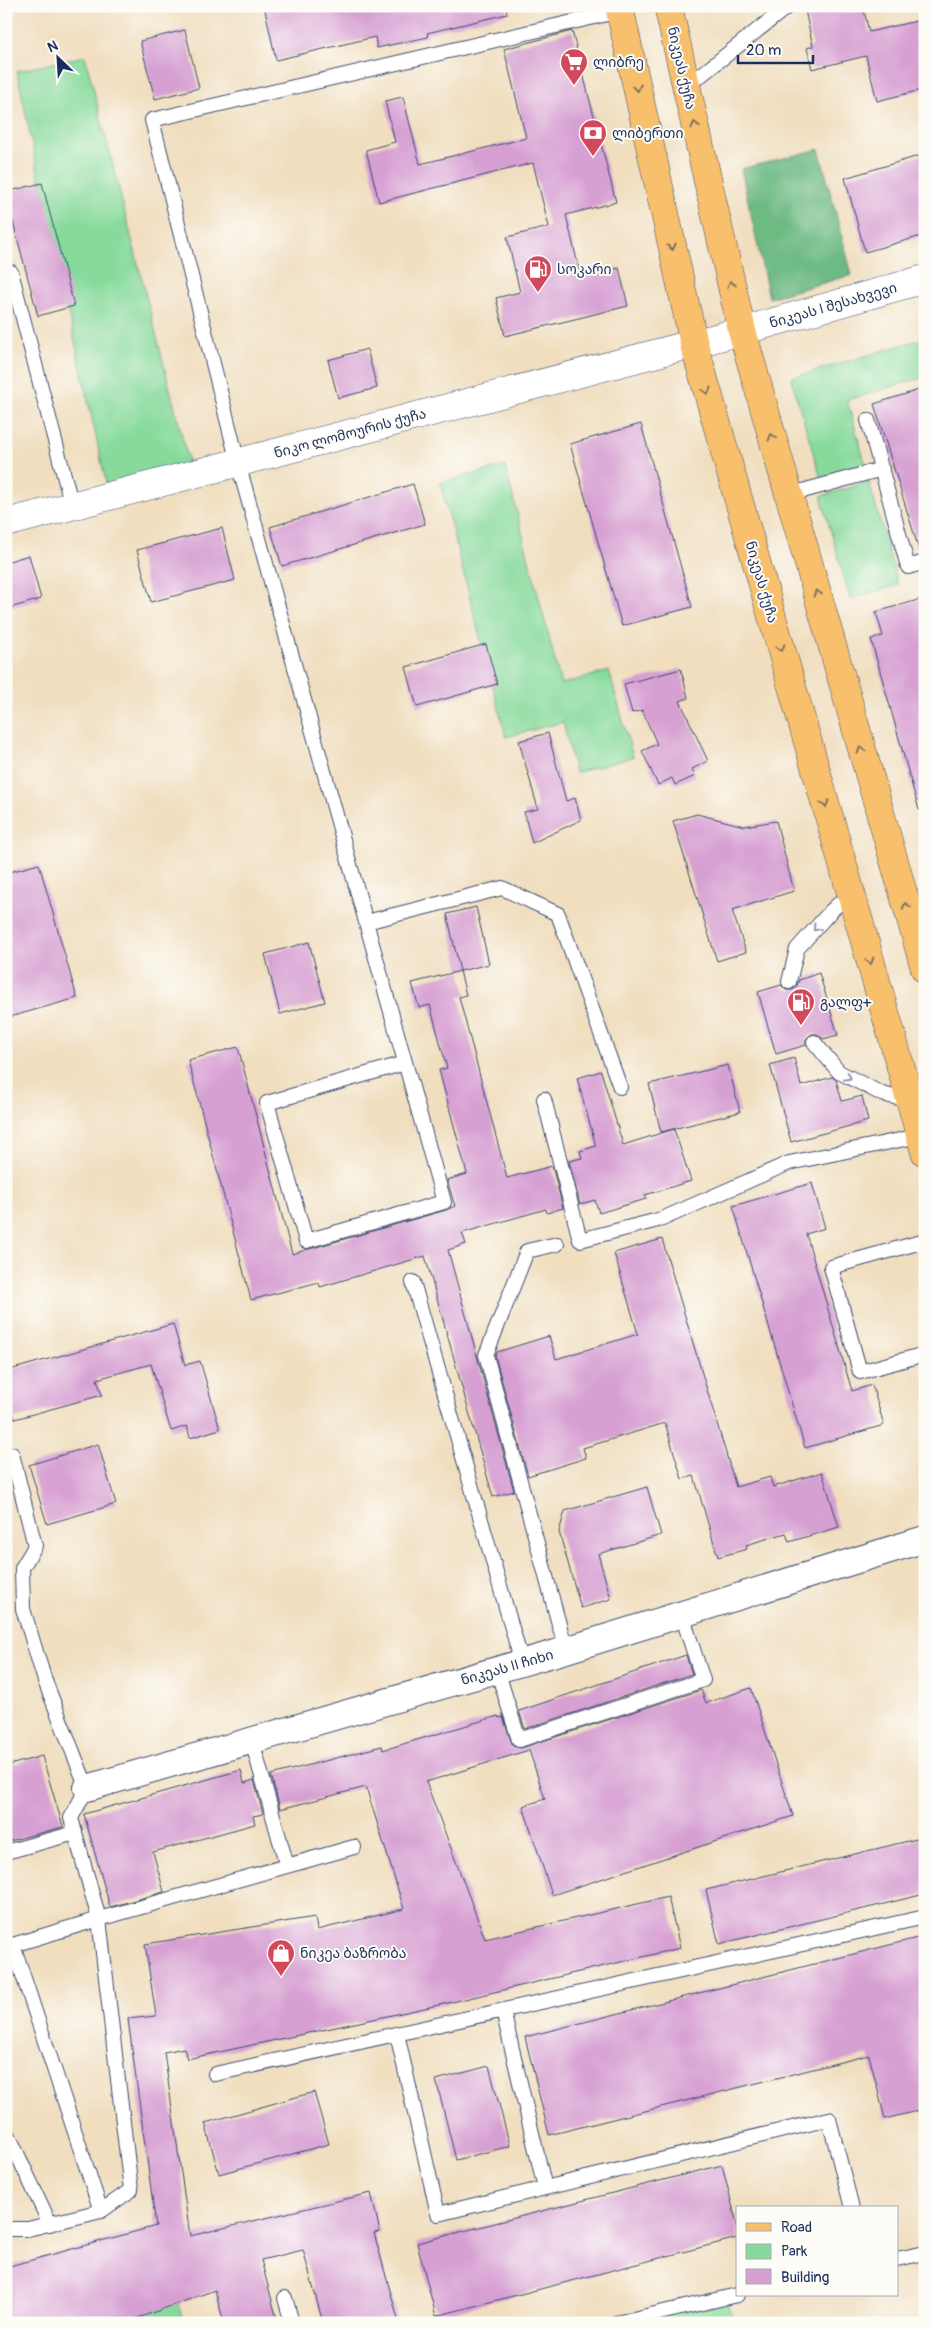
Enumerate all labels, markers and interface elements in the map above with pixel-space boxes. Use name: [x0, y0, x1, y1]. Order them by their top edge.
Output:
street label: ნიკეას ქუჩა: [664, 25, 699, 111]
north arrow: [32, 32, 82, 82]
scale bar: [738, 32, 814, 64]
text: N: [45, 37, 61, 56]
text: 20 m: [746, 41, 781, 60]
supermarket icon: ლიბრე: [559, 47, 589, 86]
place label: ლიბრე: [593, 54, 644, 71]
one-way arrow: [631, 84, 642, 92]
bank icon: ლიბერთი: [578, 118, 608, 157]
one-way arrow: [690, 121, 701, 130]
place label: ლიბერთი: [612, 125, 683, 142]
one-way arrow: [666, 242, 677, 251]
fuel station icon: სოკარი: [523, 254, 553, 293]
place label: სოკარი: [557, 261, 612, 278]
one-way arrow: [726, 279, 737, 288]
street label: ნიკეას I შესახვევი: [767, 279, 899, 332]
one-way arrow: [702, 386, 712, 395]
street label: ნიკო ლომოურის ქუჩა: [272, 405, 428, 462]
one-way arrow: [768, 434, 778, 442]
street label: ნიკეას ქუჩა: [742, 539, 781, 625]
one-way arrow: [812, 590, 822, 598]
one-way arrow: [775, 644, 785, 652]
one-way arrow: [857, 746, 867, 754]
one-way arrow: [819, 800, 830, 809]
one-way arrow: [902, 902, 912, 910]
one-way arrow: [813, 922, 822, 931]
one-way arrow: [864, 956, 874, 964]
fuel station icon: გალფ+: [786, 987, 816, 1026]
place label: გალფ+: [820, 994, 872, 1011]
one-way arrow: [842, 1071, 851, 1081]
street label: ნიკეას II ჩიხი: [459, 1646, 555, 1689]
shop icon: ნიკეა ბაზრობა: [266, 1938, 296, 1977]
place label: ნიკეა ბაზრობა: [300, 1945, 406, 1962]
legend: [736, 2206, 898, 2296]
text: Road: [781, 2218, 812, 2237]
text: Park: [781, 2242, 808, 2261]
text: Building: [781, 2268, 829, 2287]

